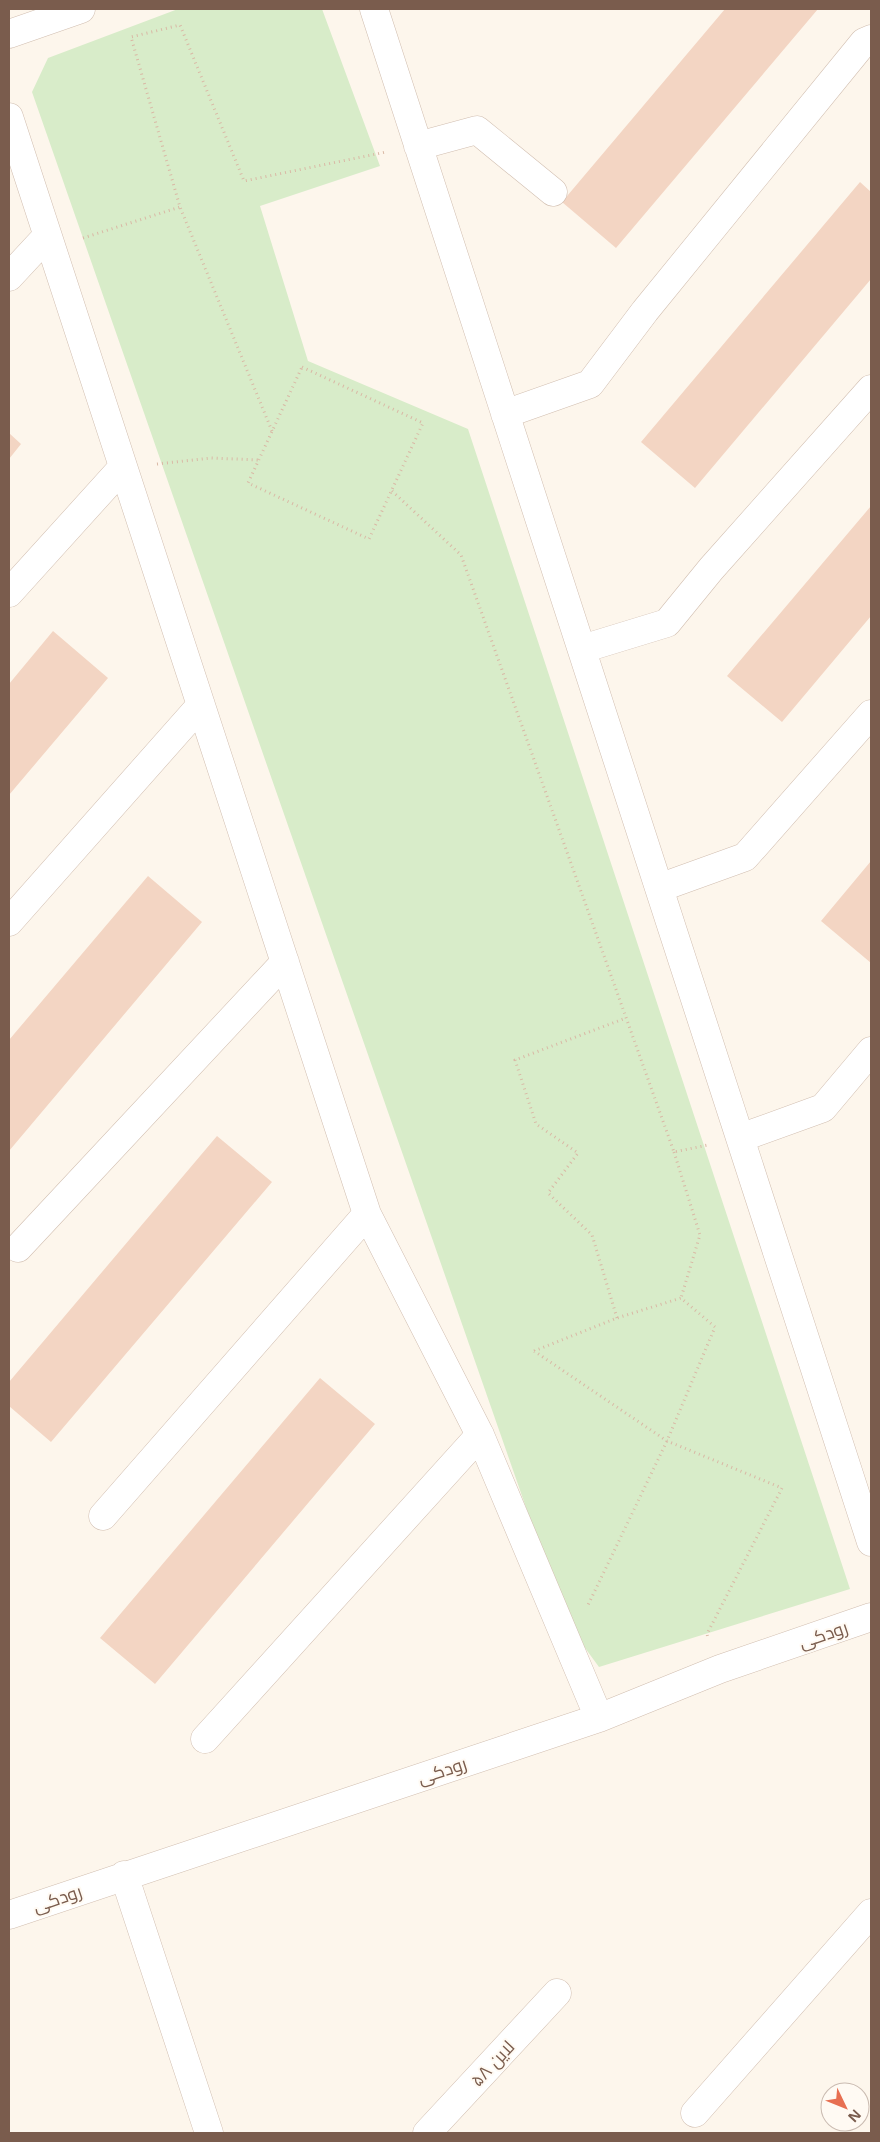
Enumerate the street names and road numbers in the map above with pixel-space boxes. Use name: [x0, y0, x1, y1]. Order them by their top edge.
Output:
street label: رودکی: [795, 1614, 851, 1654]
street label: رودکی: [414, 1751, 470, 1789]
street label: رودکی: [29, 1878, 85, 1918]
street label: لاین ۵۸: [465, 2035, 519, 2091]

